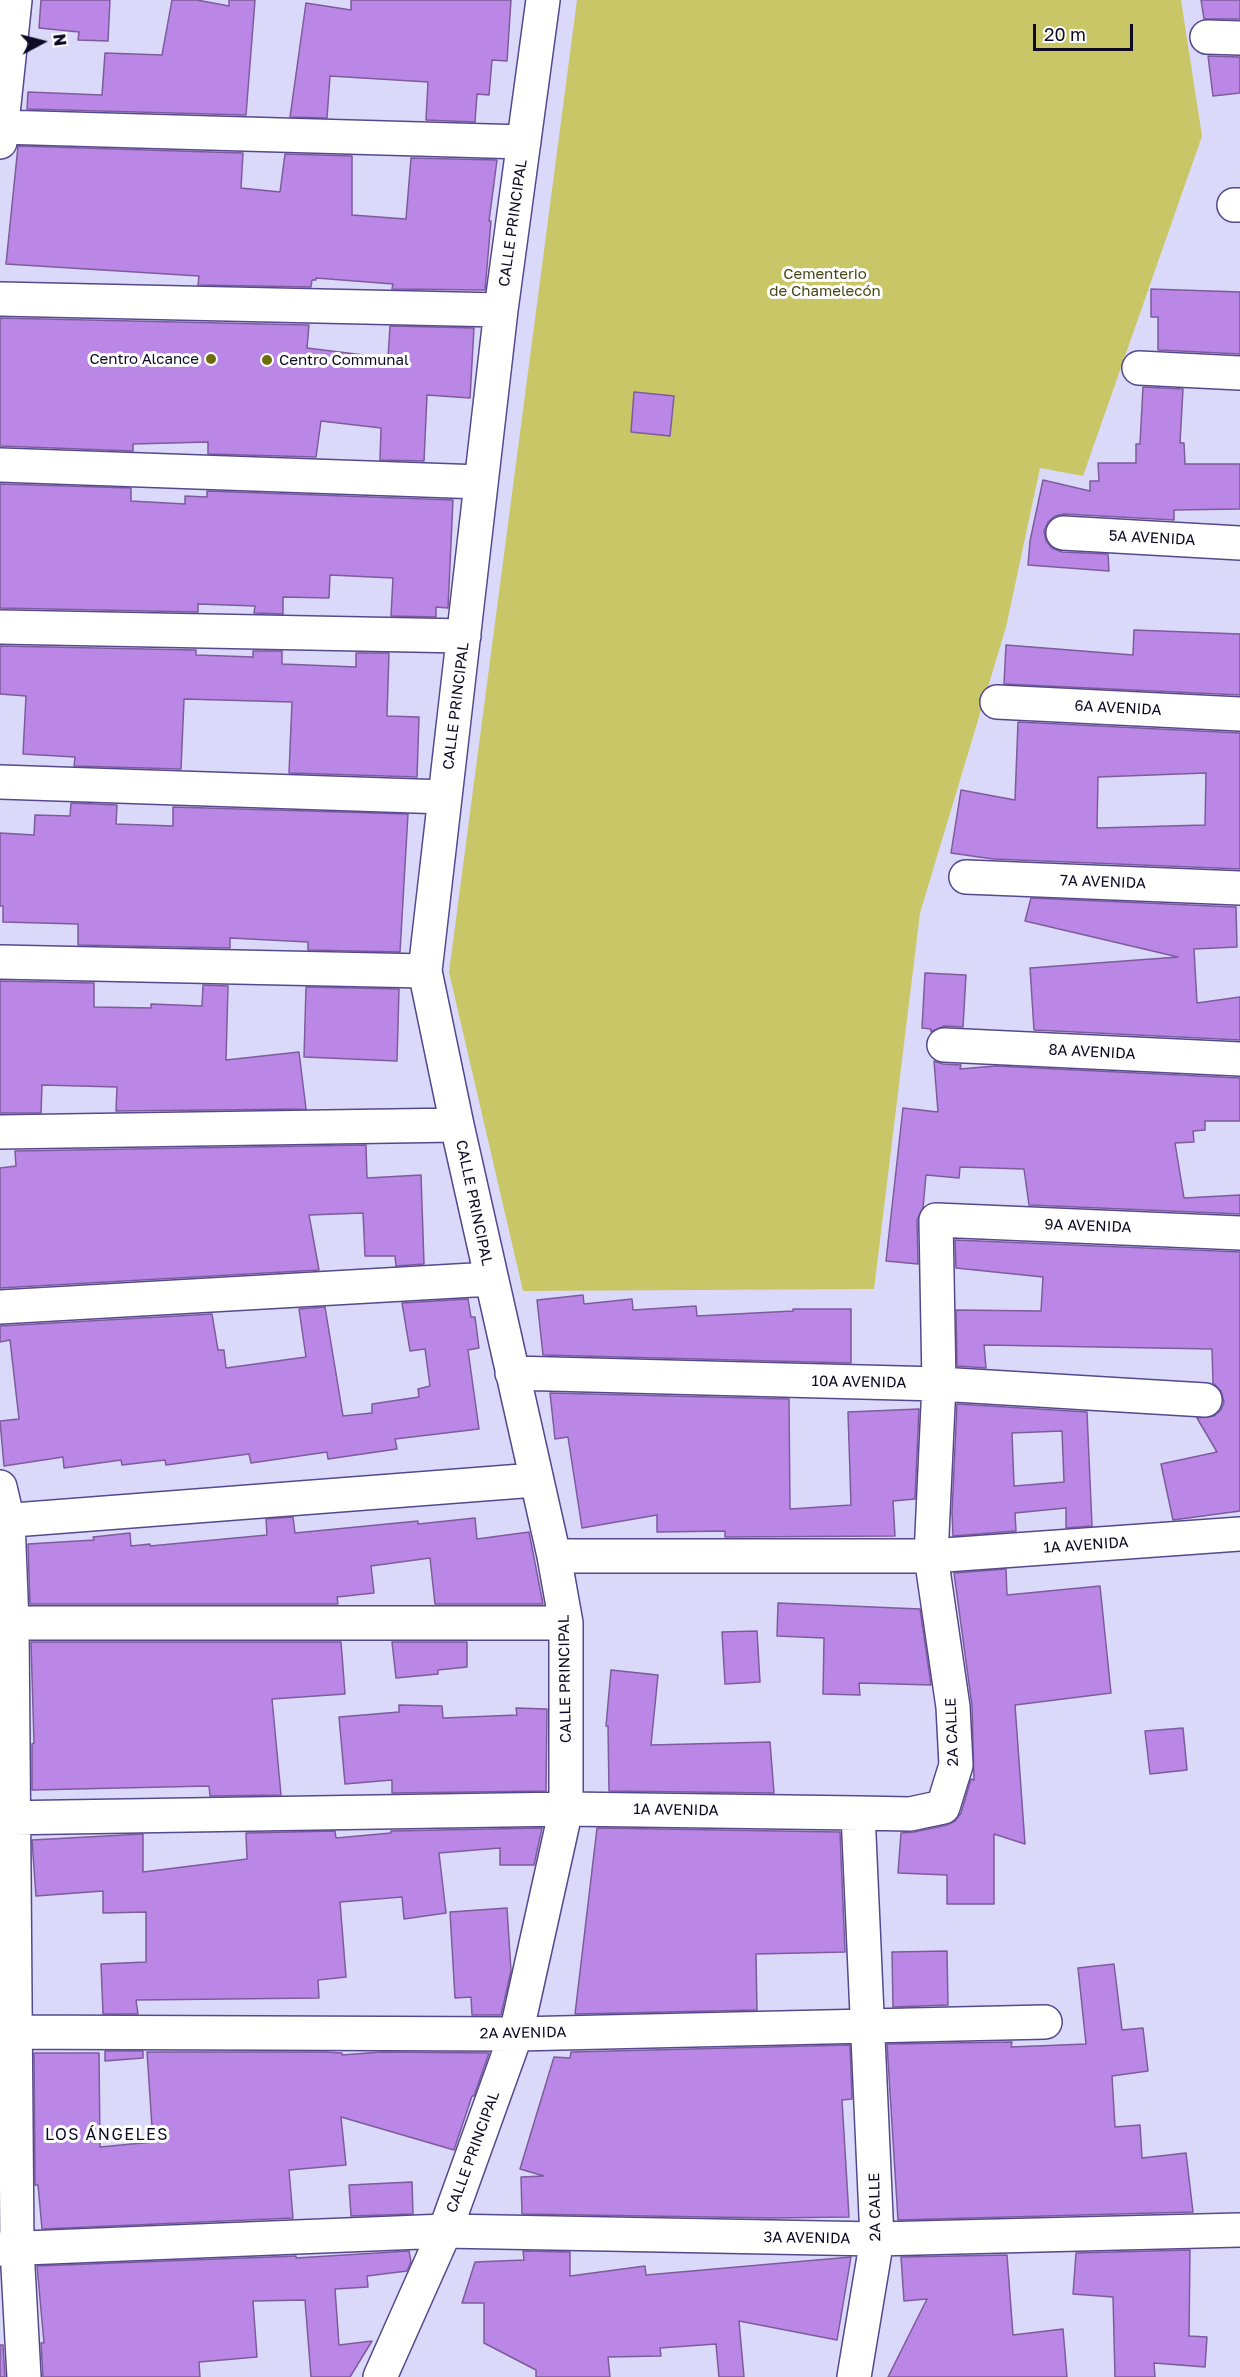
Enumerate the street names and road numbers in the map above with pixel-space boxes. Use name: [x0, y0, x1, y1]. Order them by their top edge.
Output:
street label: CALLE PRINCIPAL: [495, 158, 531, 288]
street label: 5A AVENIDA: [1108, 527, 1196, 549]
street label: CALLE PRINCIPAL: [439, 641, 473, 771]
street label: 6A AVENIDA: [1074, 697, 1162, 719]
street label: 7A AVENIDA: [1060, 872, 1146, 892]
street label: 8A AVENIDA: [1048, 1041, 1136, 1063]
street label: CALLE PRINCIPAL: [452, 1138, 496, 1268]
street label: 9A AVENIDA: [1044, 1215, 1132, 1237]
street label: 10A AVENIDA: [812, 1372, 906, 1392]
street label: 1A AVENIDA: [1043, 1533, 1129, 1557]
street label: CALLE PRINCIPAL: [555, 1615, 575, 1743]
street label: 2A CALLE: [942, 1697, 962, 1767]
street label: 1A AVENIDA: [633, 1800, 719, 1820]
street label: 2A AVENIDA: [479, 2023, 567, 2043]
street label: CALLE PRINCIPAL: [443, 2089, 503, 2215]
street label: 2A CALLE: [865, 2172, 885, 2242]
street label: 3A AVENIDA: [763, 2228, 851, 2248]

